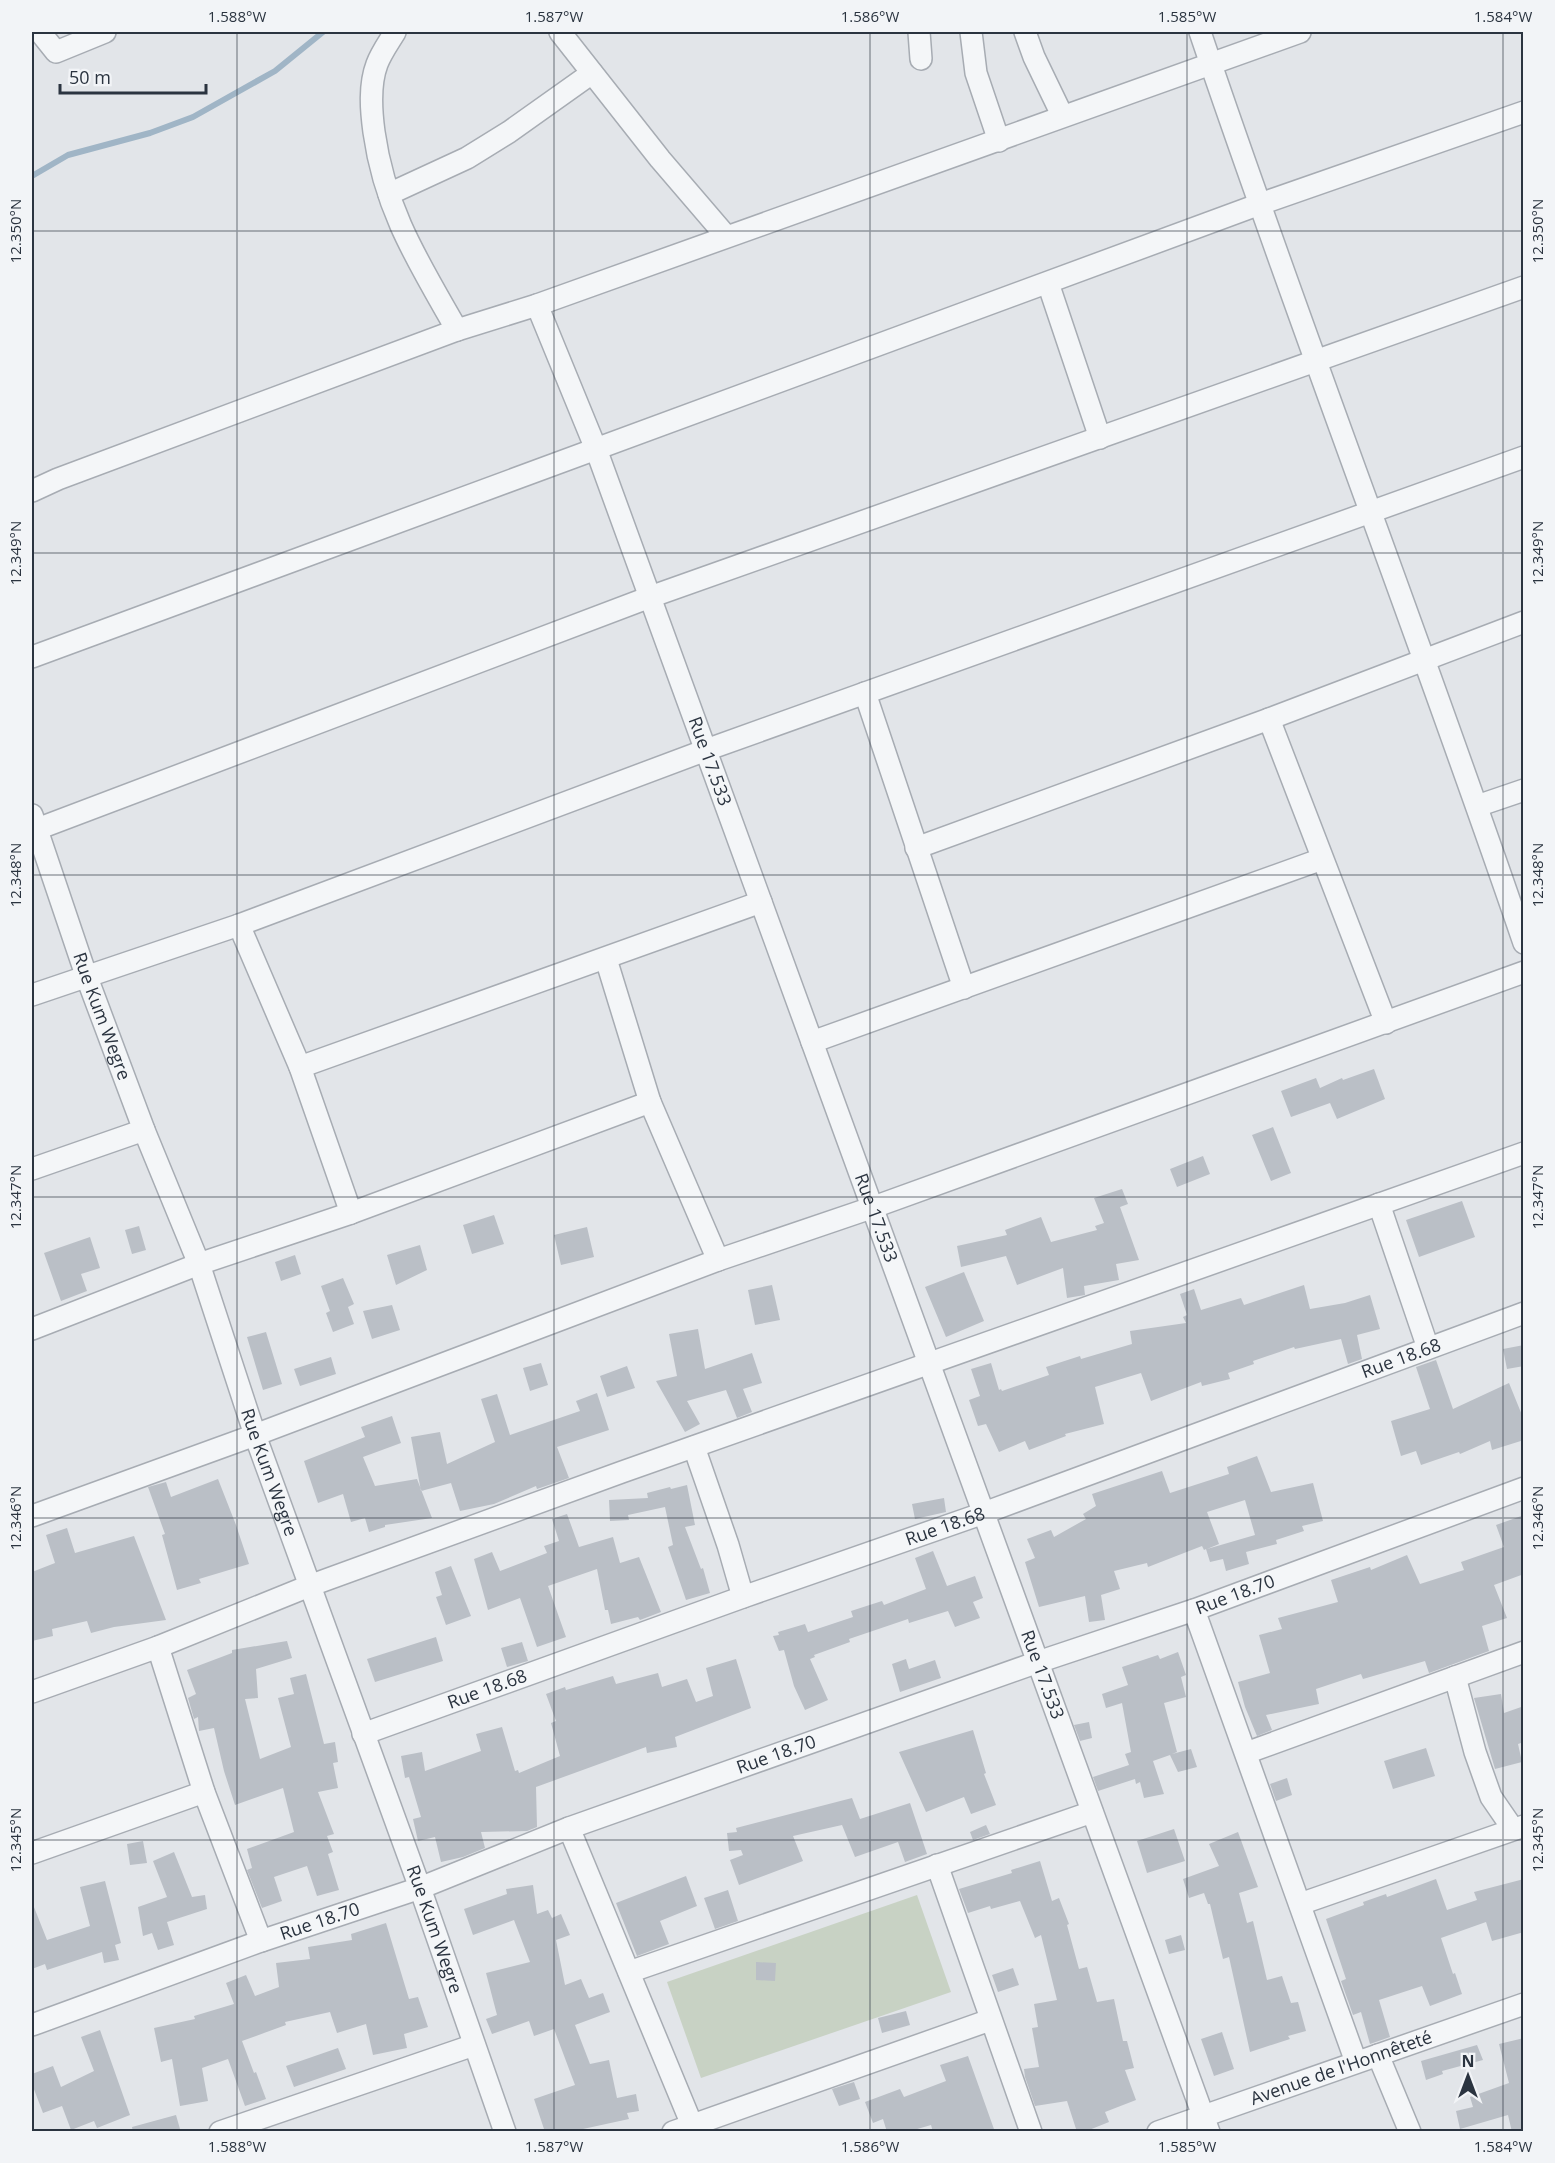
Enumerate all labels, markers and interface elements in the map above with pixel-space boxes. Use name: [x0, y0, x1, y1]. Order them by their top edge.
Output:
text: 1.588°W: [208, 6, 266, 26]
text: 1.587°W: [525, 6, 583, 26]
text: 1.586°W: [841, 6, 899, 26]
text: 1.585°W: [1158, 6, 1216, 26]
text: 1.584°W: [1474, 6, 1532, 26]
scale bar: [60, 57, 206, 95]
text: 50 m: [69, 65, 111, 89]
text: 12.350°N: [5, 199, 25, 263]
text: 12.350°N: [1527, 199, 1547, 263]
text: 12.349°N: [5, 521, 25, 585]
text: 12.349°N: [1527, 521, 1547, 585]
street label: Rue 17.533: [683, 713, 738, 809]
text: 12.348°N: [5, 843, 25, 907]
text: 12.348°N: [1527, 843, 1547, 907]
street label: Rue Kum Wegre: [68, 949, 137, 1083]
text: 12.347°N: [5, 1165, 25, 1229]
text: 12.347°N: [1527, 1165, 1547, 1229]
street label: Rue 17.533: [850, 1170, 904, 1266]
street label: Rue 18.68: [1358, 1332, 1444, 1383]
street label: Rue Kum Wegre: [236, 1405, 304, 1539]
text: 12.346°N: [5, 1486, 25, 1550]
text: 12.346°N: [1527, 1486, 1547, 1550]
street label: Rue 18.68: [902, 1501, 988, 1551]
street label: Rue 18.70: [1192, 1568, 1278, 1619]
street label: Rue 17.533: [1016, 1626, 1071, 1722]
street label: Rue 18.68: [444, 1663, 530, 1714]
street label: Rue 18.70: [733, 1729, 819, 1779]
text: 12.345°N: [5, 1808, 25, 1872]
text: 12.345°N: [1527, 1808, 1547, 1872]
street label: Rue Kum Wegre: [402, 1862, 469, 1996]
street label: Rue 18.70: [276, 1896, 363, 1945]
street label: Avenue de l'Honnêteté: [1247, 2024, 1435, 2110]
north arrow: [1438, 2046, 1498, 2106]
text: N: [1461, 2050, 1475, 2072]
text: 1.588°W: [208, 2136, 266, 2156]
text: 1.587°W: [525, 2136, 583, 2156]
text: 1.586°W: [841, 2136, 899, 2156]
text: 1.585°W: [1158, 2136, 1216, 2156]
text: 1.584°W: [1474, 2136, 1532, 2156]

